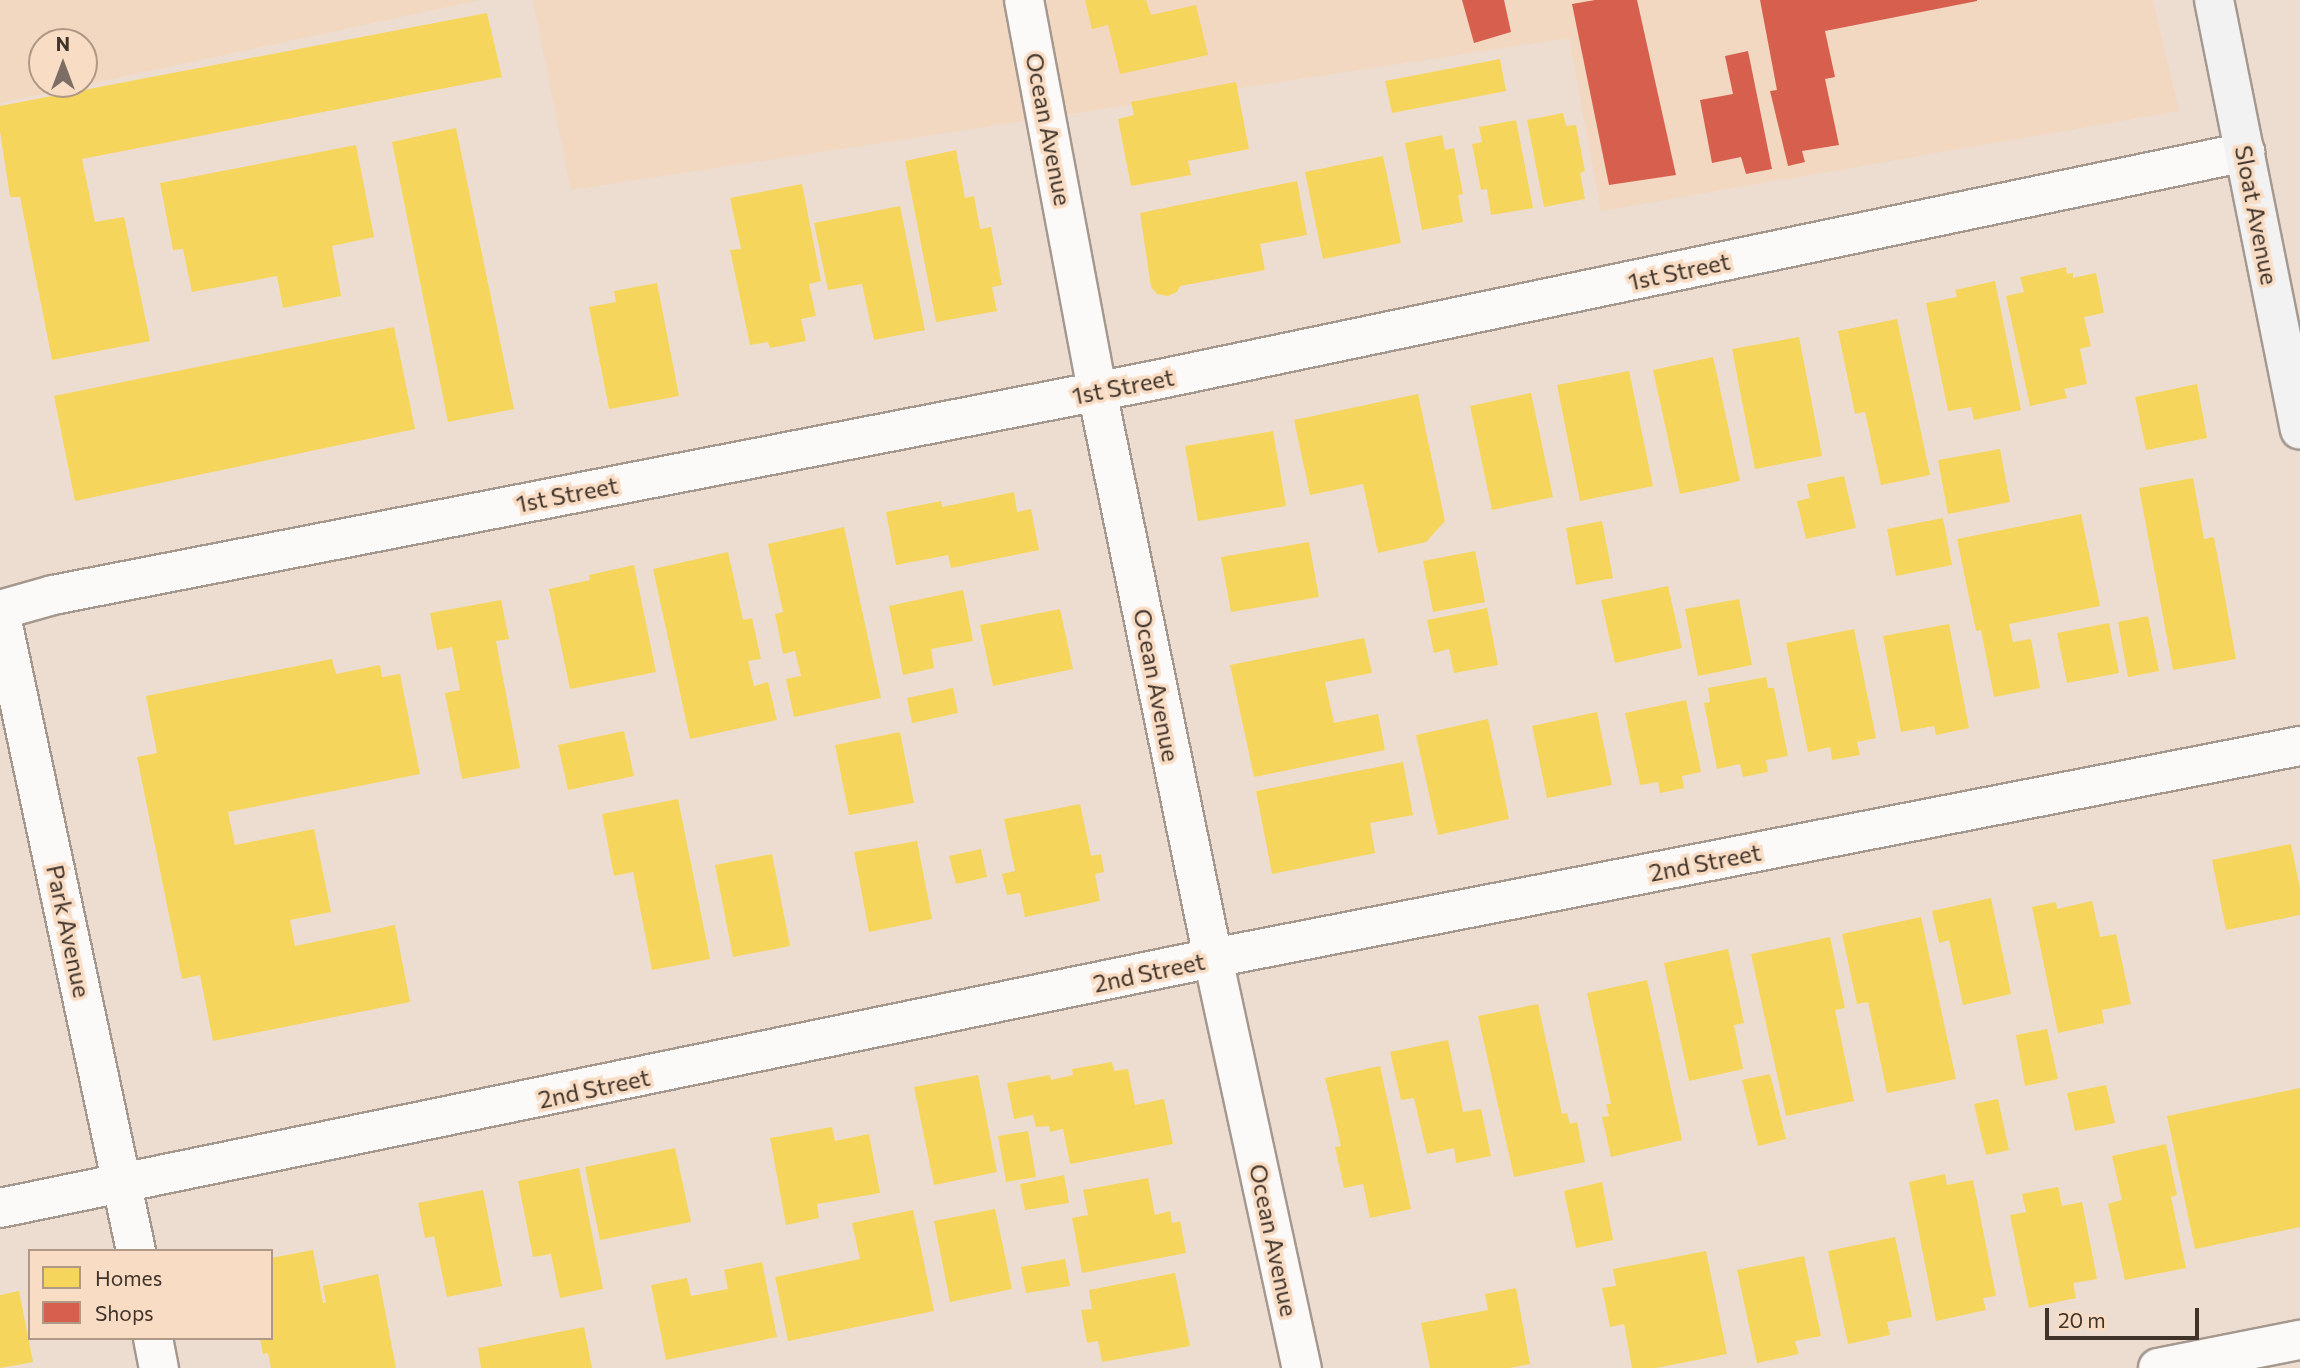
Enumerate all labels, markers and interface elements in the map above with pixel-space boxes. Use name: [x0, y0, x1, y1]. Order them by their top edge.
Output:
north arrow: [28, 28, 98, 98]
text: N: [56, 32, 70, 55]
street label: Ocean Avenue: [1020, 50, 1078, 208]
street label: Sloat Avenue: [2229, 143, 2285, 287]
street label: 1st Street: [1625, 246, 1733, 296]
street label: 1st Street: [1070, 362, 1176, 410]
street label: 1st Street: [514, 470, 620, 518]
street label: Ocean Avenue: [1128, 606, 1186, 764]
street label: 2nd Street: [1647, 837, 1763, 887]
street label: Park Avenue: [41, 862, 97, 1000]
street label: 2nd Street: [1091, 946, 1207, 998]
street label: 2nd Street: [536, 1062, 652, 1114]
street label: Ocean Avenue: [1244, 1161, 1304, 1319]
legend: [28, 1249, 273, 1340]
text: Homes: [95, 1265, 162, 1290]
scale bar: [2048, 1294, 2202, 1338]
text: Shops: [95, 1300, 154, 1325]
text: 20 m: [2058, 1307, 2106, 1332]

